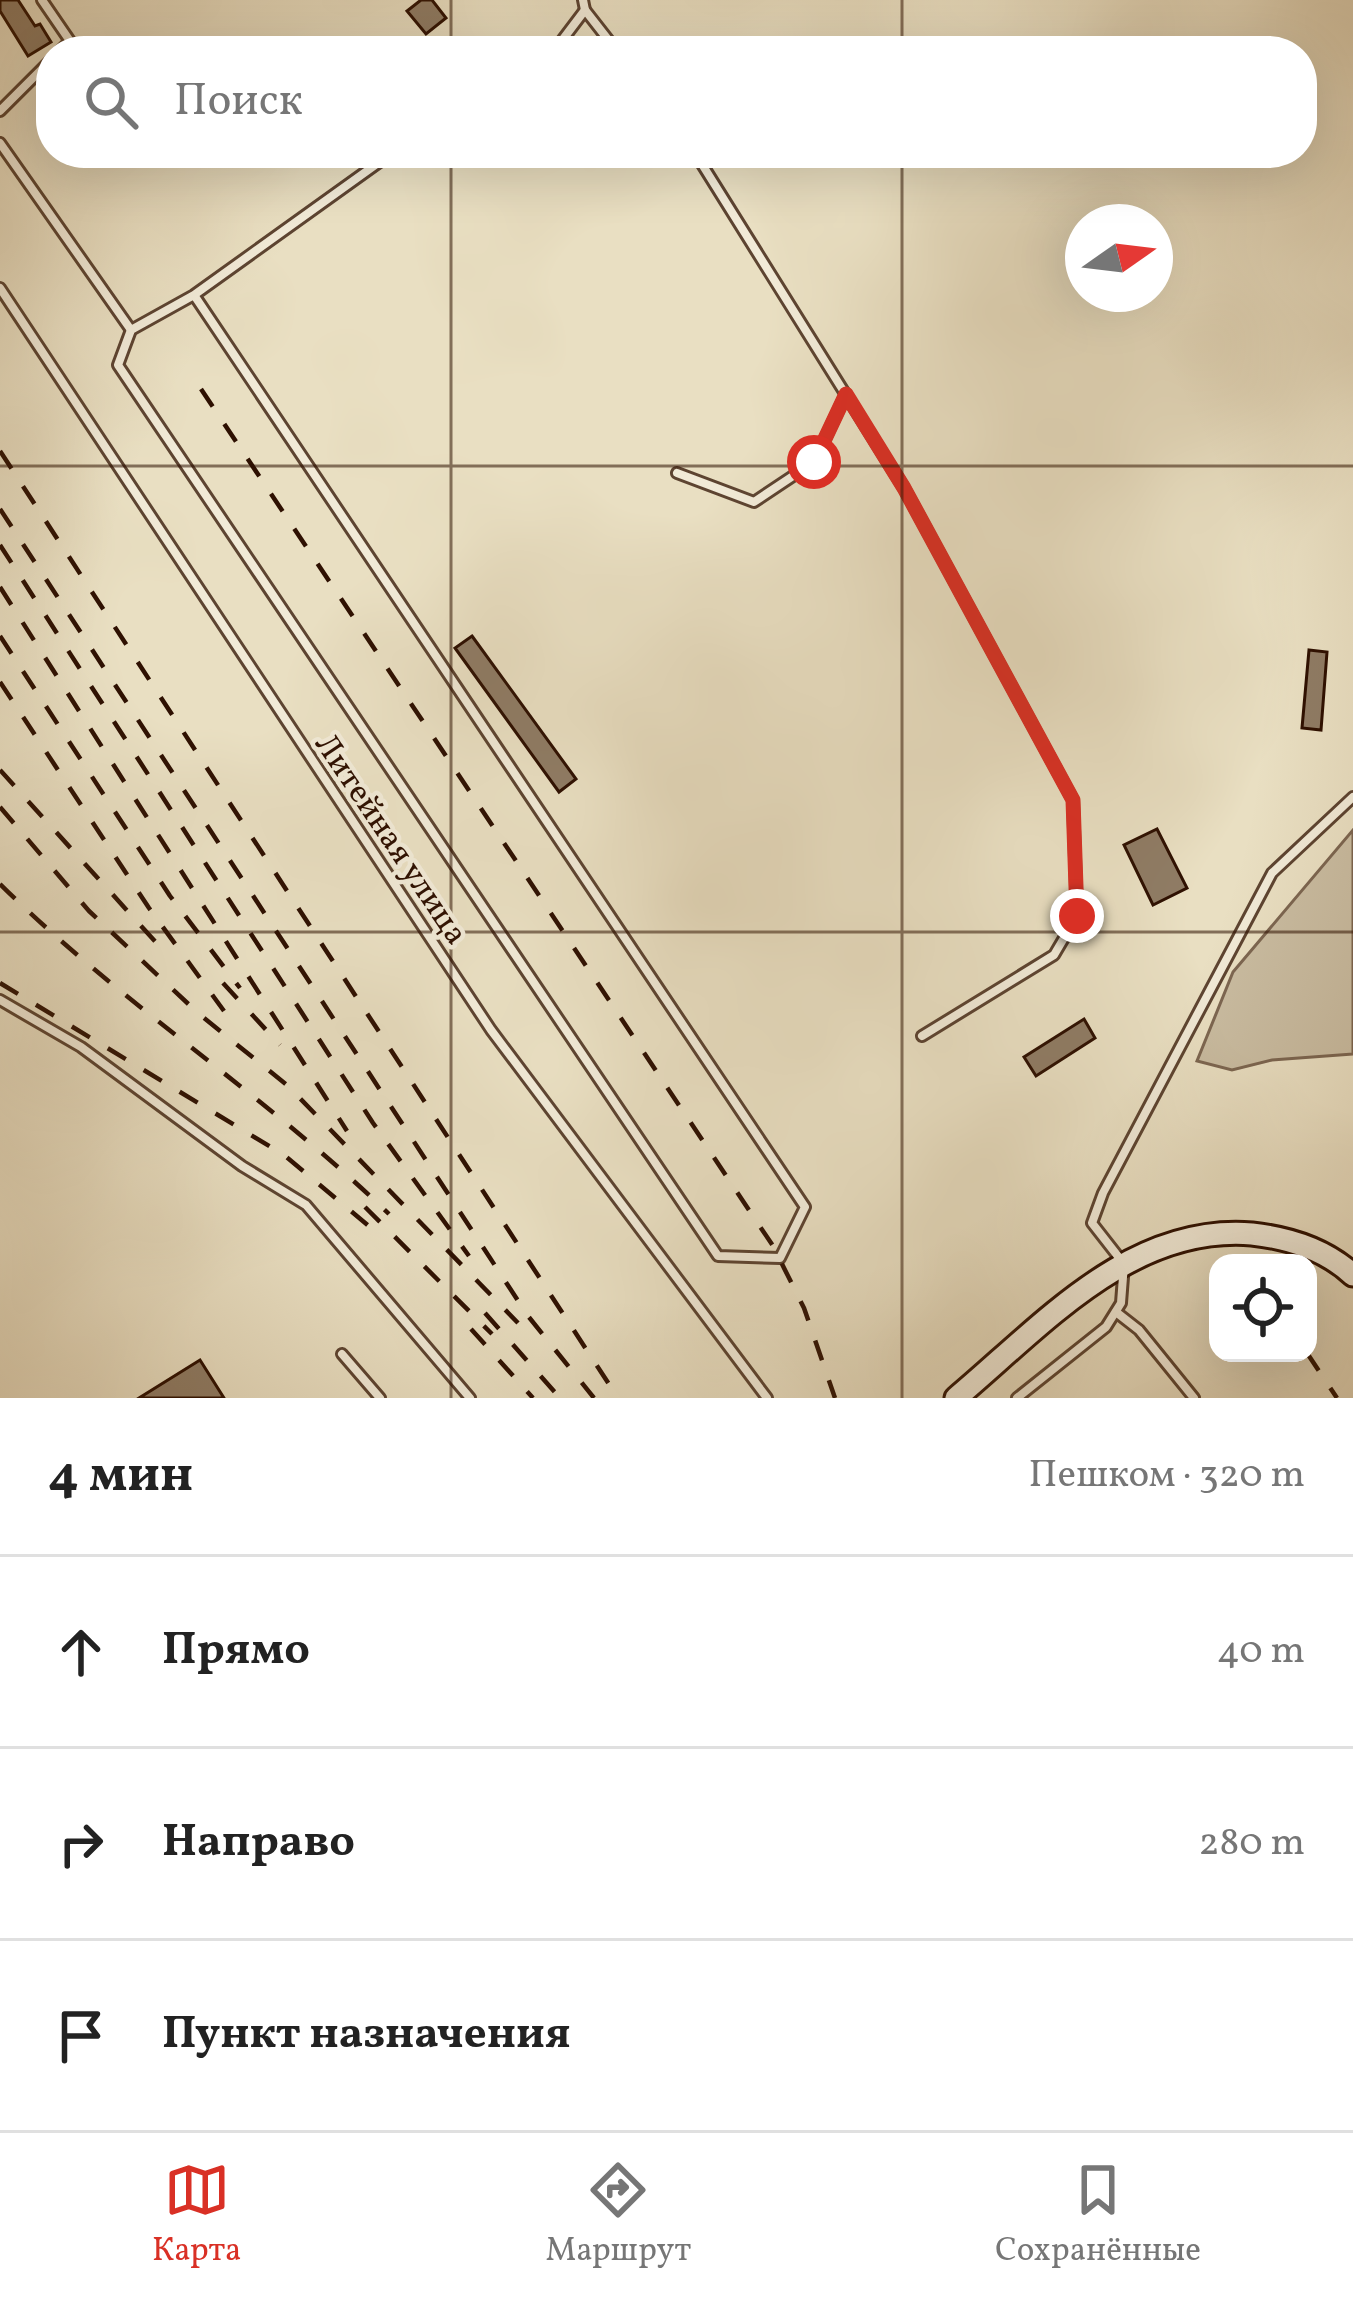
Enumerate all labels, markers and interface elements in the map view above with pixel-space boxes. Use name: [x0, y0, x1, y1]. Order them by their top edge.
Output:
search box: [36, 36, 1317, 168]
icon: search: [78, 69, 144, 135]
text: Поиск: [174, 71, 303, 134]
north arrow: [1065, 204, 1173, 312]
route start: [787, 435, 841, 489]
street label: Литейная улица: [302, 726, 477, 955]
route end: [1050, 889, 1104, 943]
map controls: [1209, 1254, 1317, 1362]
button: locate: [1209, 1254, 1317, 1362]
text: 4 мин: [48, 1441, 193, 1512]
text: Пешком · 320 m: [1029, 1449, 1305, 1503]
icon: ahead: [48, 1619, 114, 1685]
text: Прямо: [162, 1620, 310, 1683]
text: 40 m: [1217, 1625, 1305, 1679]
icon: right: [48, 1811, 114, 1877]
text: Направо: [162, 1812, 355, 1875]
text: 280 m: [1198, 1817, 1305, 1871]
icon: arrive: [48, 2003, 114, 2069]
text: Пункт назначения: [162, 2004, 571, 2067]
tab: Карта: [152, 2157, 242, 2275]
tab: Маршрут: [546, 2157, 691, 2275]
tab: Сохранённые: [995, 2157, 1201, 2275]

